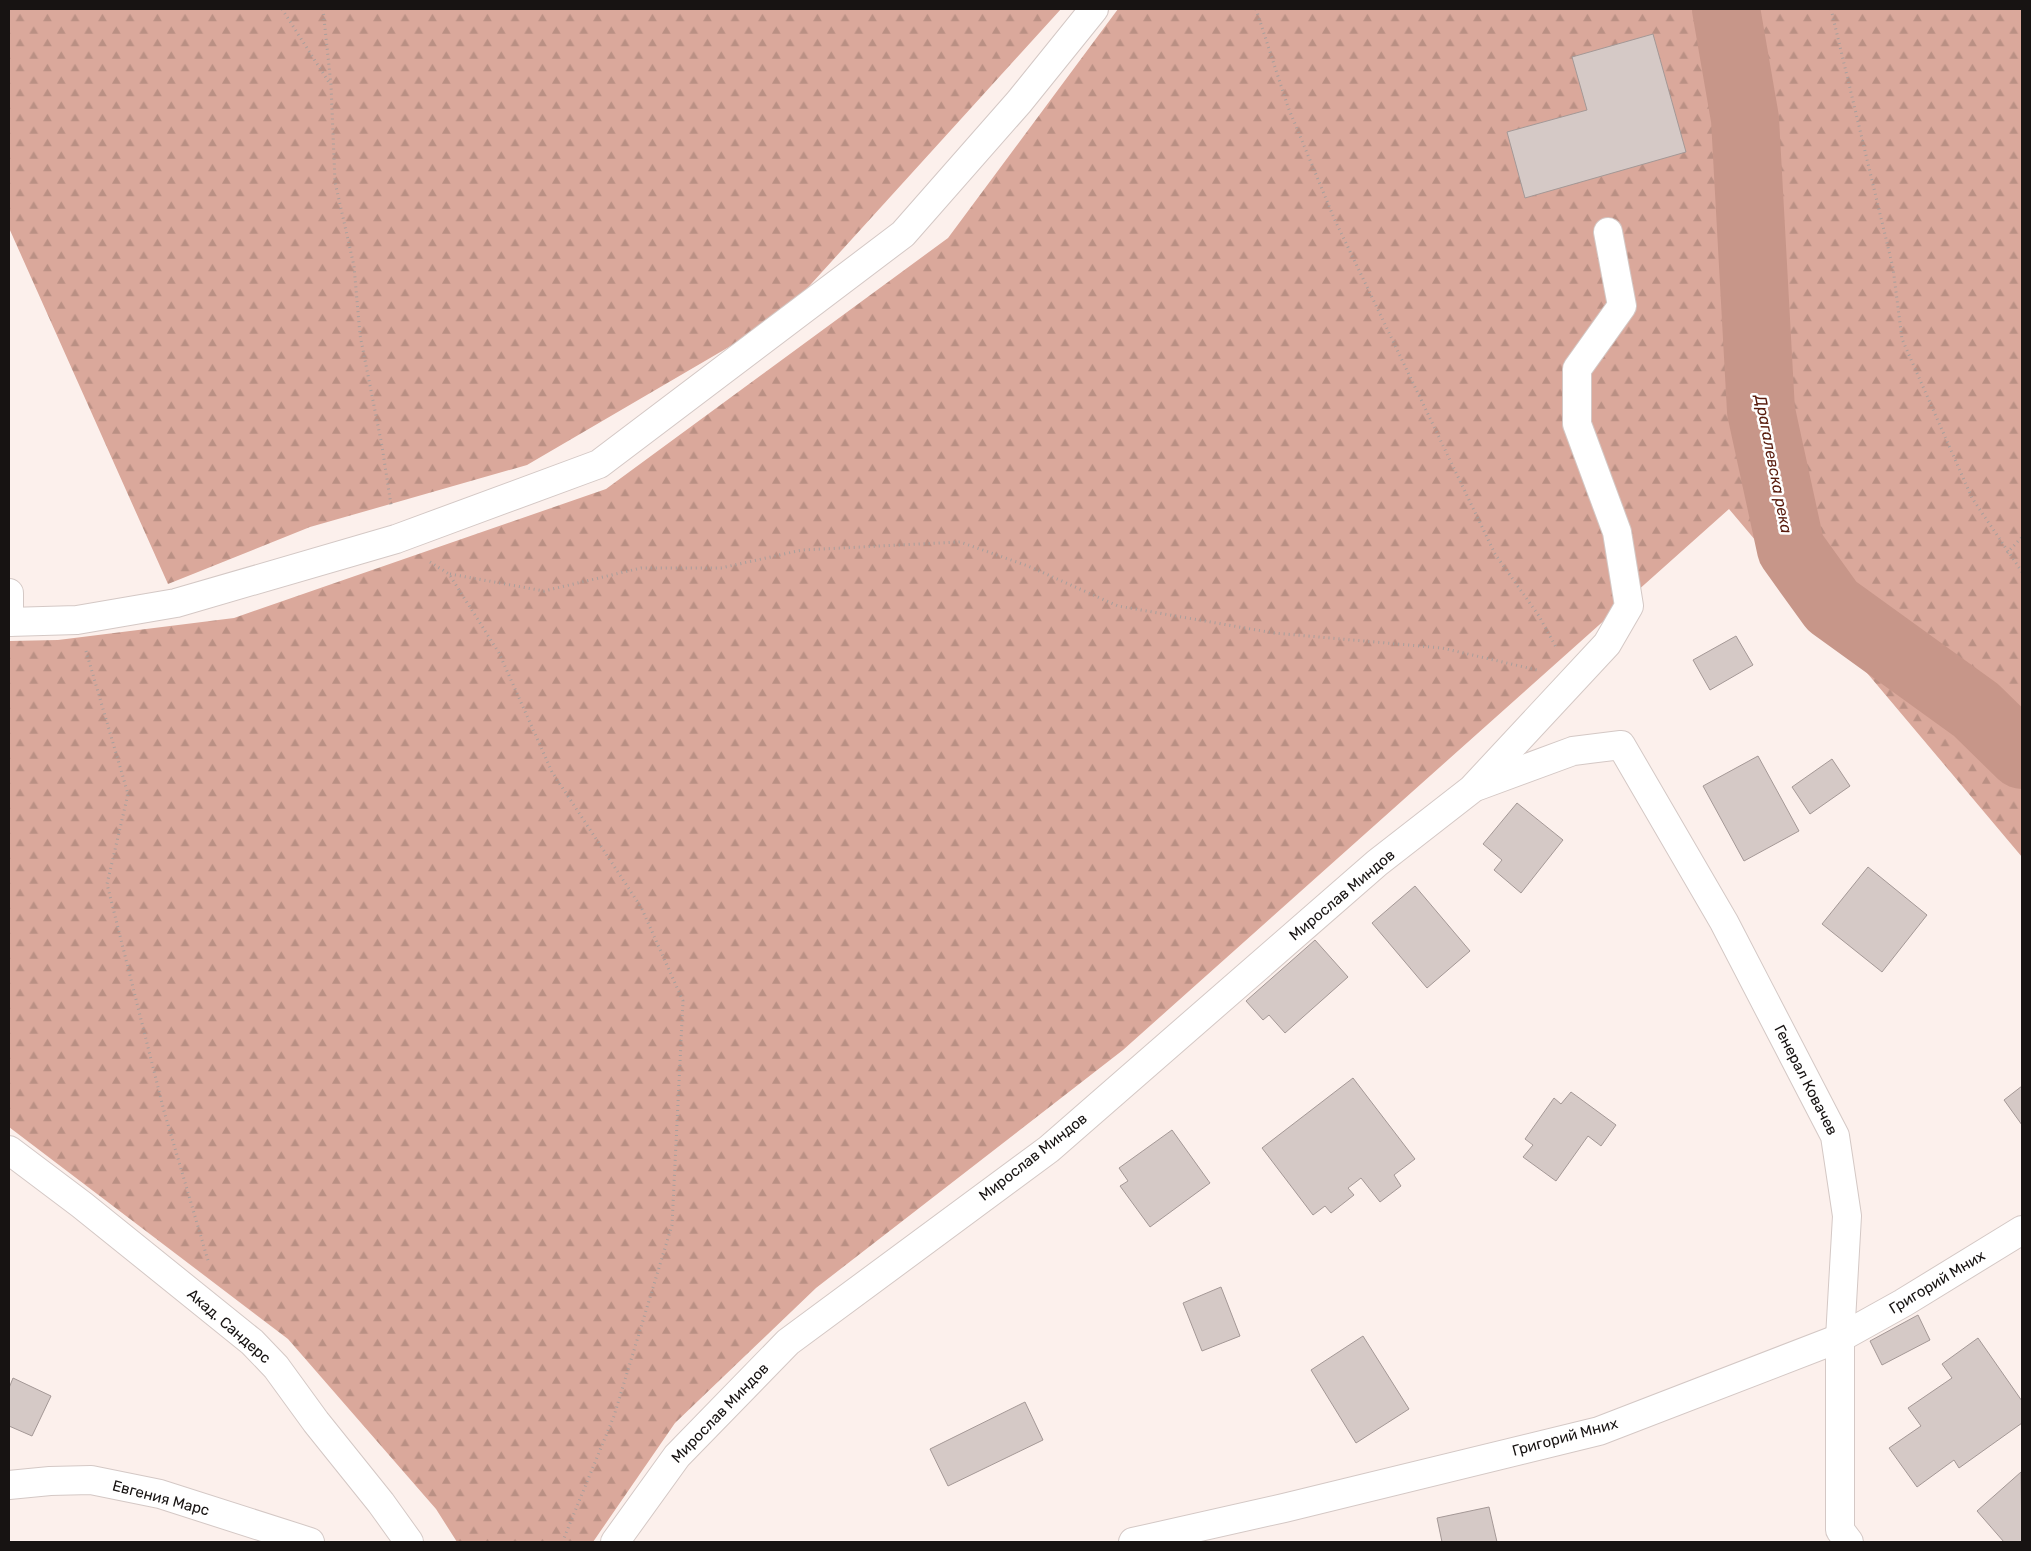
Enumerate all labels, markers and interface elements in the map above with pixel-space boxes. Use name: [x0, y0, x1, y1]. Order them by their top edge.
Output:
water label: Драгалевска река: [1750, 391, 1796, 535]
street label: Мирослав Миндов: [1286, 846, 1398, 944]
street label: Генерал Ковачев: [1771, 1022, 1841, 1138]
street label: Мирослав Миндов: [975, 1109, 1091, 1205]
street label: Григорий Мних: [1886, 1246, 1988, 1318]
street label: Акад. Сандерс: [184, 1285, 274, 1367]
street label: Мирослав Миндов: [668, 1359, 772, 1467]
street label: Григорий Мних: [1510, 1414, 1620, 1460]
street label: Евгения Марс: [111, 1476, 211, 1520]

